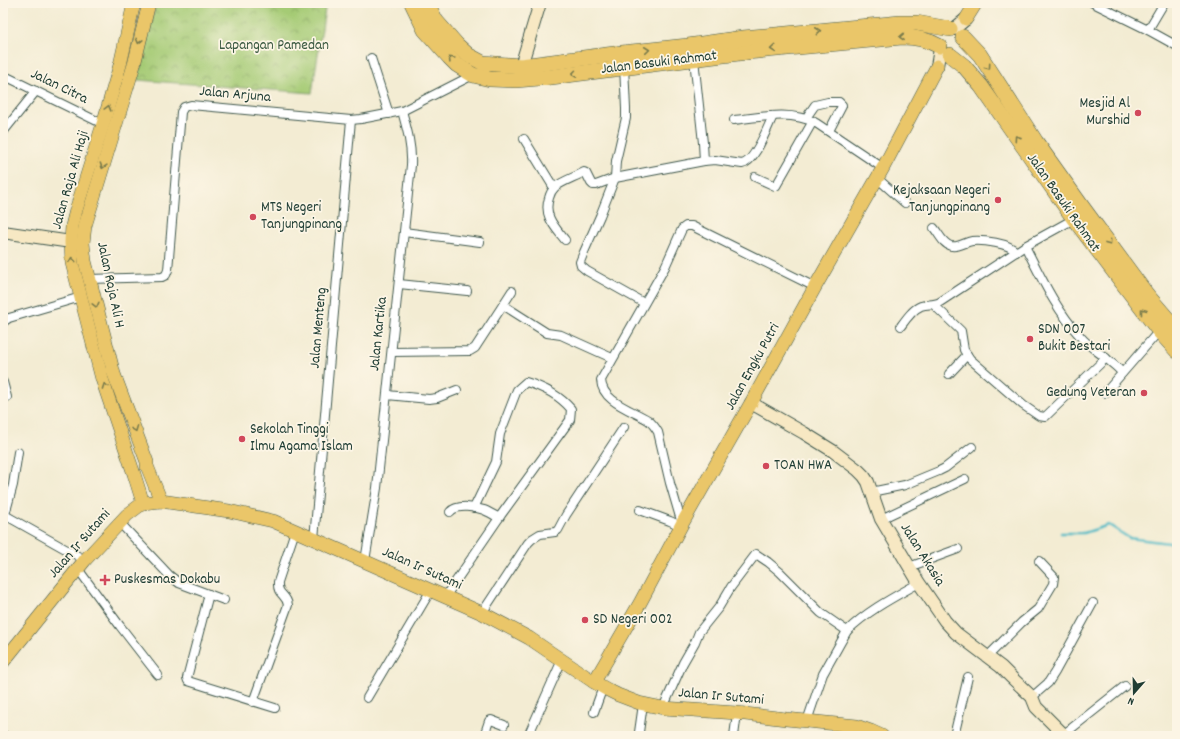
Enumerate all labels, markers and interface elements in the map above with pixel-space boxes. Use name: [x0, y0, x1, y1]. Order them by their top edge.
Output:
one-way arrow: [815, 27, 821, 36]
one-way arrow: [899, 33, 905, 42]
park label: Lapangan Pamedan: [219, 35, 329, 57]
one-way arrow: [136, 38, 144, 44]
street label: Jalan Basuki Rahmat: [600, 45, 719, 81]
one-way arrow: [770, 45, 776, 54]
one-way arrow: [644, 46, 650, 55]
one-way arrow: [448, 56, 456, 63]
one-way arrow: [983, 63, 991, 70]
street label: Jalan Citra: [26, 64, 92, 111]
one-way arrow: [571, 69, 577, 78]
street label: Jalan Arjuna: [198, 81, 273, 109]
place label: Mesjid Al Murshid: [1079, 93, 1130, 132]
one-way arrow: [103, 105, 112, 112]
marker: Mesjid Al Murshid: [1133, 108, 1143, 118]
street label: Jalan Raja Ali Haji: [46, 128, 96, 232]
one-way arrow: [1015, 135, 1022, 142]
street label: Jalan Basuki Rahmat: [1020, 149, 1106, 258]
one-way arrow: [99, 162, 108, 169]
place label: Kejaksaan Negeri Tanjungpinang: [893, 180, 990, 219]
marker: Kejaksaan Negeri Tanjungpinang: [993, 195, 1003, 205]
place label: MTS Negeri Tanjungpinang: [261, 197, 342, 236]
marker: MTS Negeri Tanjungpinang: [248, 212, 258, 222]
one-way arrow: [1104, 239, 1111, 246]
street label: Jalan Raja Ali H: [90, 240, 130, 330]
one-way arrow: [68, 257, 77, 263]
street label: Jalan Menteng: [304, 286, 334, 370]
street label: Jalan Kartika: [364, 295, 394, 372]
one-way arrow: [91, 302, 100, 309]
one-way arrow: [1141, 308, 1148, 315]
street label: Jalan Engku Putri: [720, 319, 786, 415]
place label: SDN 007 Bukit Bestari: [1038, 319, 1111, 358]
marker: SDN 007 Bukit Bestari: [1025, 334, 1035, 344]
place label: Gedung Veteran: [1046, 382, 1136, 404]
one-way arrow: [101, 383, 109, 390]
marker: Gedung Veteran: [1139, 388, 1149, 398]
place label: Sekolah Tinggi Ilmu Agama Islam: [250, 419, 353, 458]
one-way arrow: [130, 426, 138, 433]
marker: Sekolah Tinggi Ilmu Agama Islam: [237, 434, 247, 444]
place label: TOAN HWA: [774, 455, 832, 477]
marker: TOAN HWA: [761, 461, 771, 471]
street label: Jalan Ir Sutami: [44, 504, 117, 584]
street label: Jalan Akasia: [894, 519, 951, 592]
street label: Jalan Ir Sutami: [378, 541, 466, 597]
place label: Puskesmas Dokabu: [114, 569, 220, 591]
marker: Puskesmas Dokabu: [99, 574, 111, 586]
place label: SD Negeri 002: [593, 609, 673, 631]
marker: SD Negeri 002: [580, 615, 590, 625]
north arrow: [1114, 673, 1154, 713]
street label: Jalan Ir Sutami: [677, 682, 765, 712]
text: N: [1125, 692, 1137, 709]

